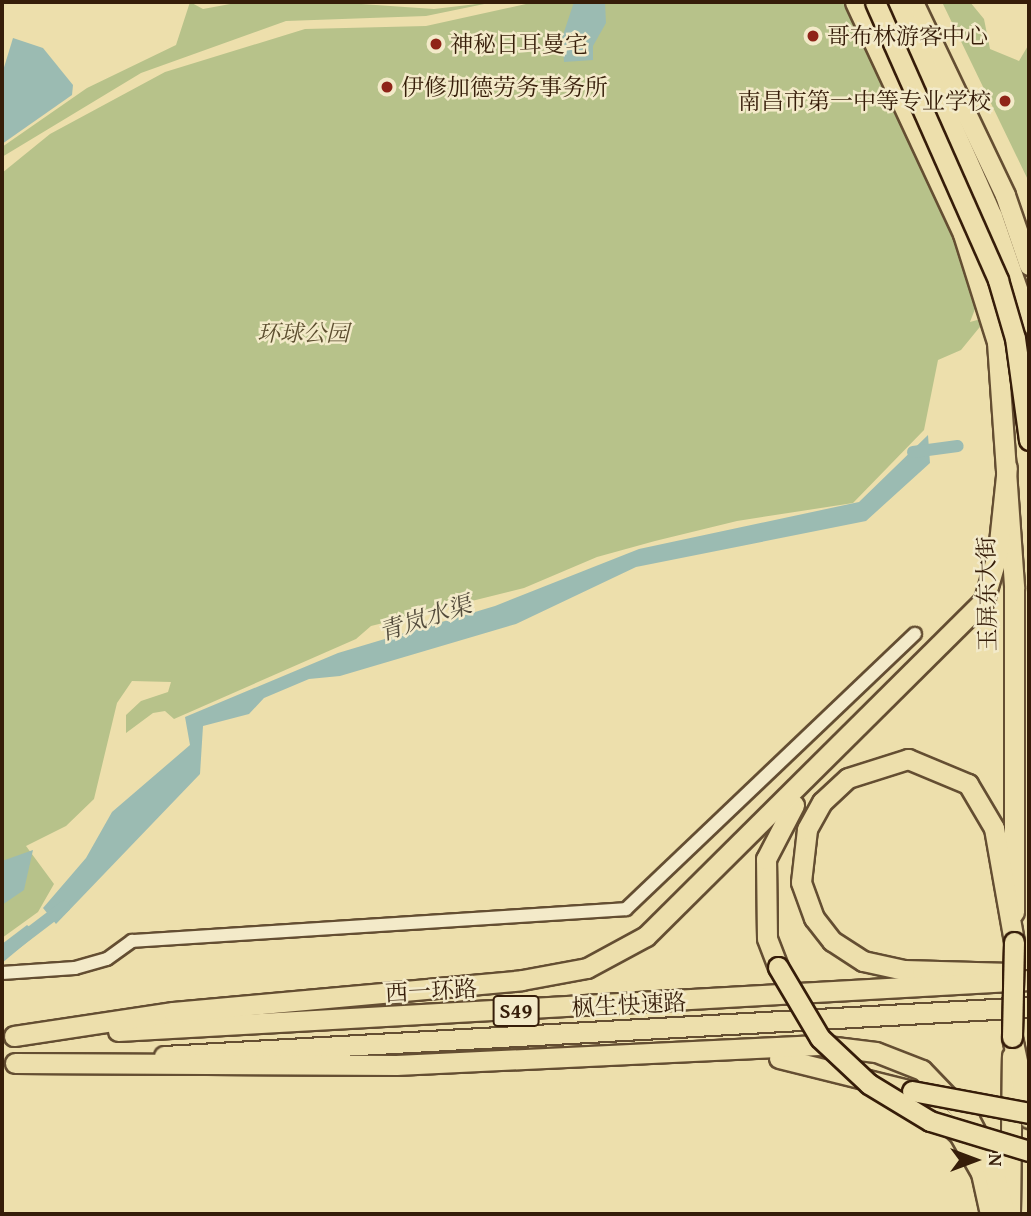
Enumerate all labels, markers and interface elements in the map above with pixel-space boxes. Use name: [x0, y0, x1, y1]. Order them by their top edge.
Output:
place label: 哥布林游客中心: [827, 22, 988, 50]
marker: 哥布林游客中心: [805, 28, 821, 44]
place label: 神秘日耳曼宅: [450, 30, 588, 58]
marker: 神秘日耳曼宅: [428, 36, 444, 52]
place label: 伊修加德劳务事务所: [401, 73, 608, 101]
marker: 伊修加德劳务事务所: [379, 79, 395, 95]
place label: 南昌市第一中等专业学校: [738, 87, 991, 115]
marker: 南昌市第一中等专业学校: [997, 93, 1013, 109]
park label: 环球公园: [257, 319, 349, 347]
street label: 玉屏东大街: [972, 536, 1002, 652]
water label: 青岚水渠: [375, 589, 475, 647]
street label: 西一环路: [384, 975, 478, 1007]
street label: 枫生快速路: [571, 988, 687, 1022]
road number: S49: [491, 993, 540, 1028]
north arrow: [940, 1125, 1010, 1195]
text: N: [982, 1154, 1010, 1166]

